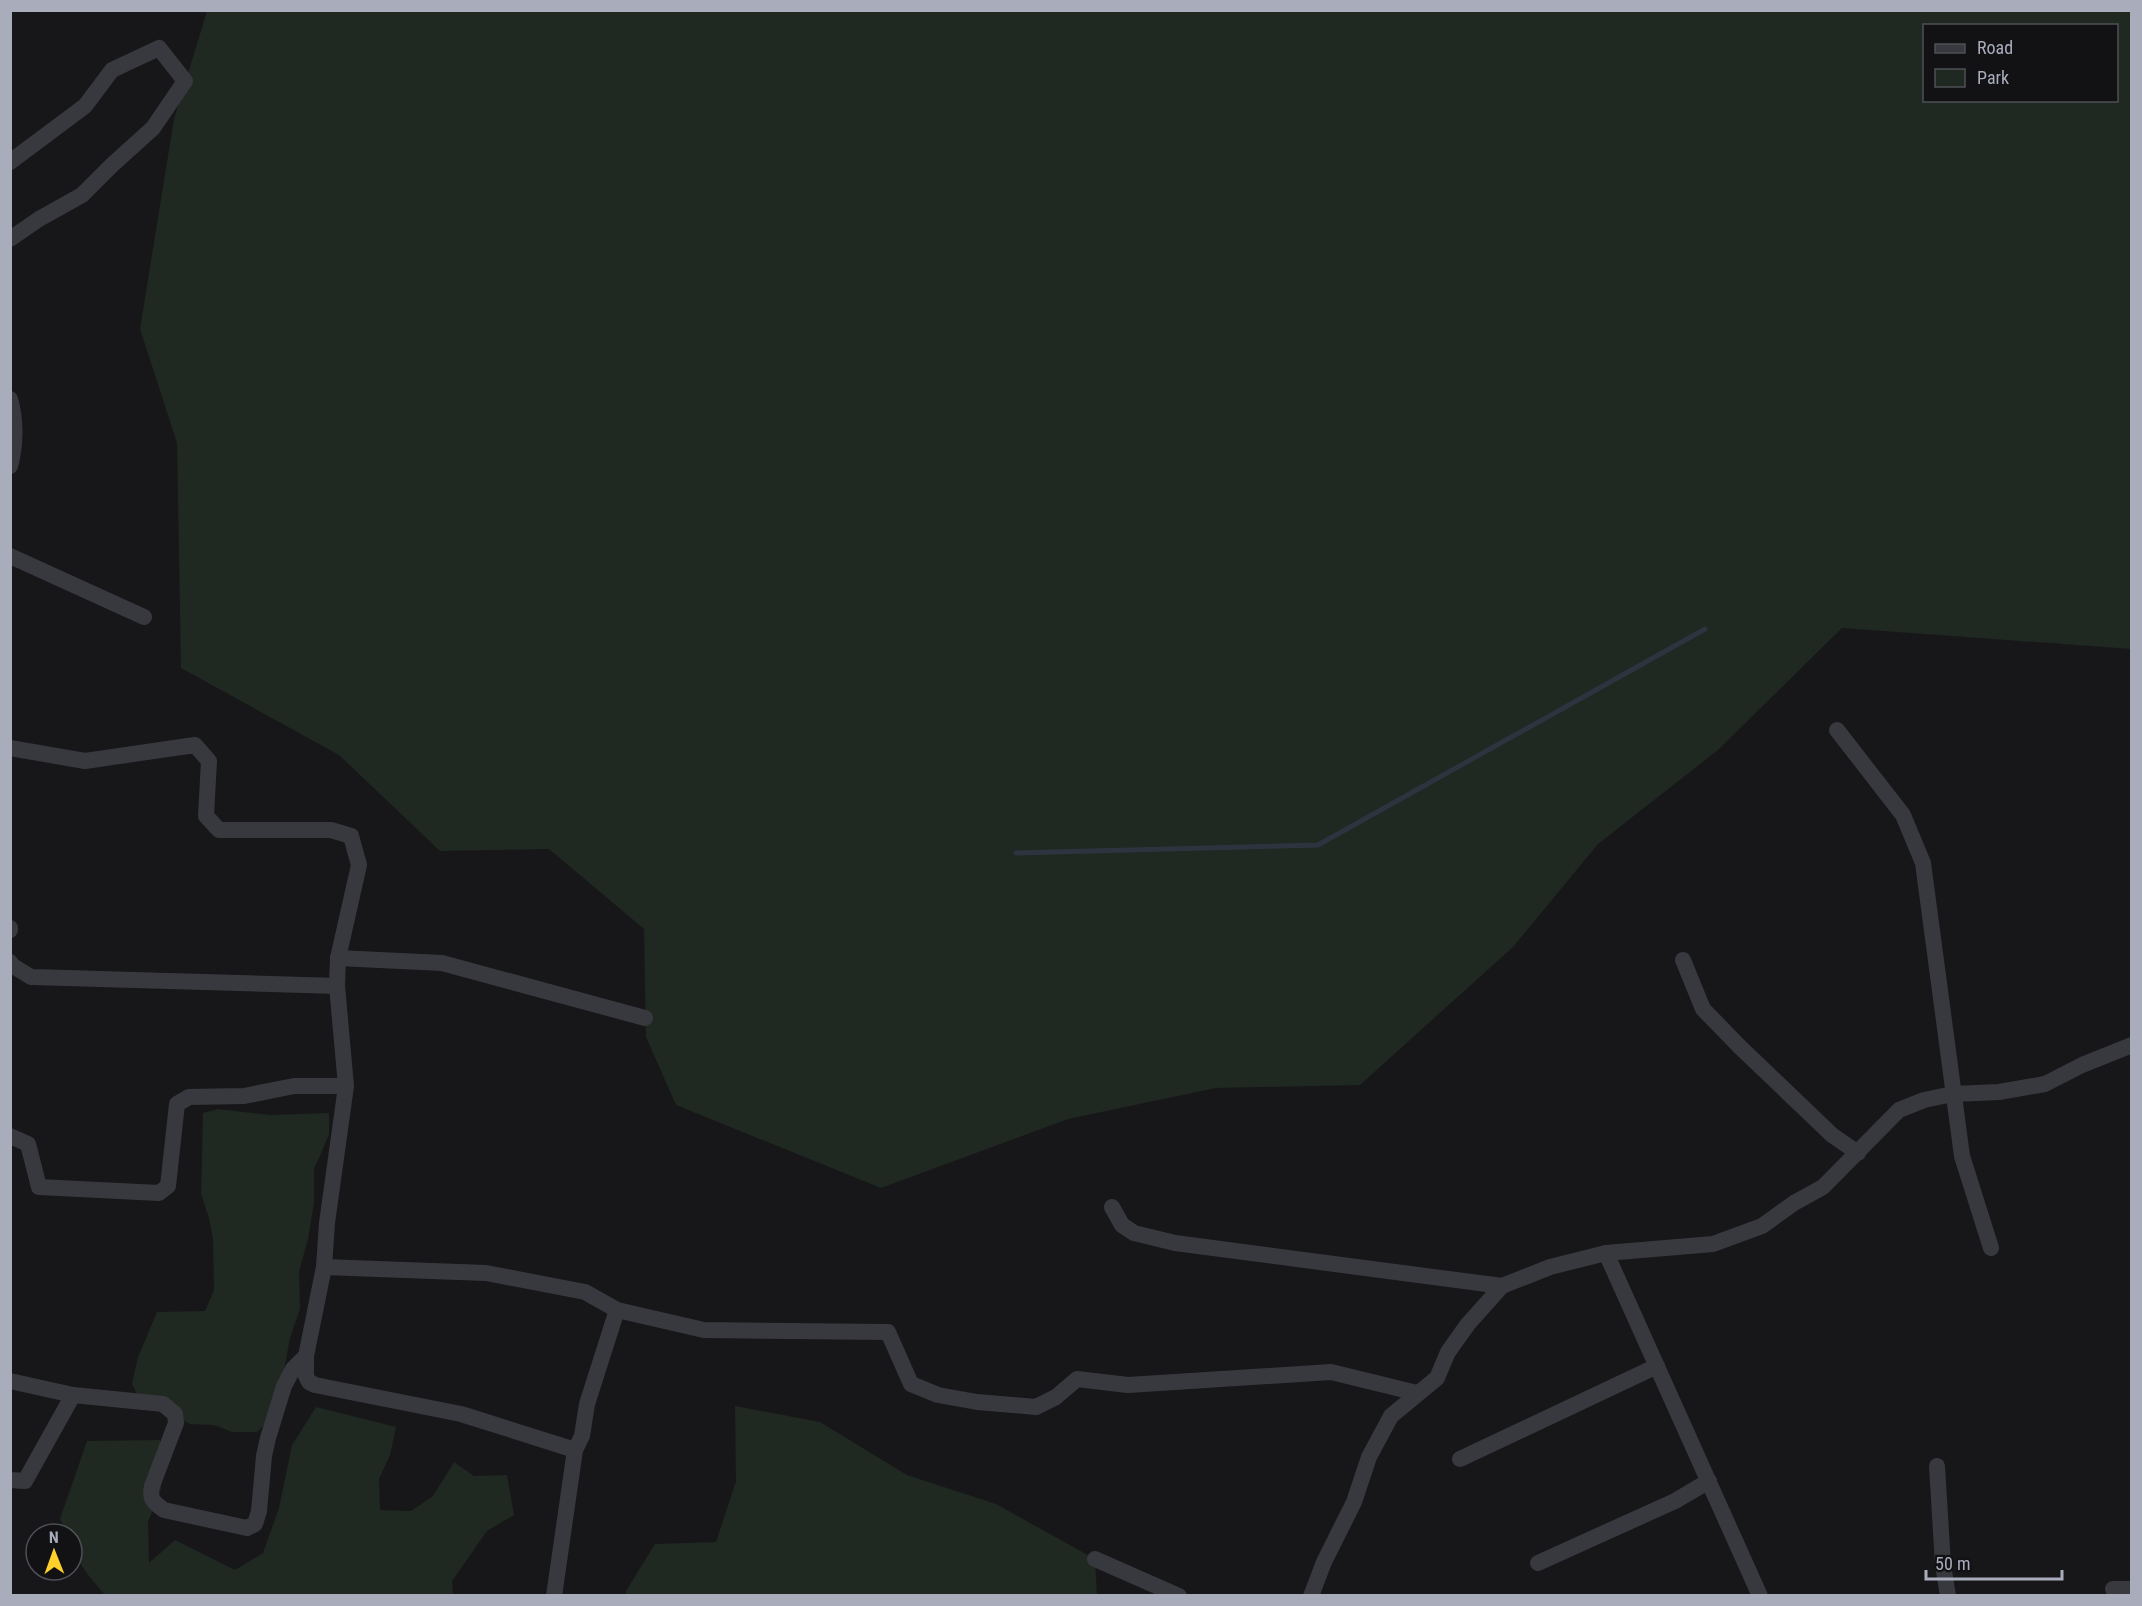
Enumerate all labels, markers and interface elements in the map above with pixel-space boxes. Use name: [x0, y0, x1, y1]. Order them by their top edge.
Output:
legend: [1923, 24, 2118, 102]
text: Road: [1977, 37, 2013, 58]
text: Park: [1977, 67, 2009, 88]
north arrow: [24, 1522, 84, 1582]
text: N: [49, 1528, 59, 1547]
scale bar: [1926, 1543, 2062, 1581]
text: 50 m: [1935, 1553, 1970, 1574]

